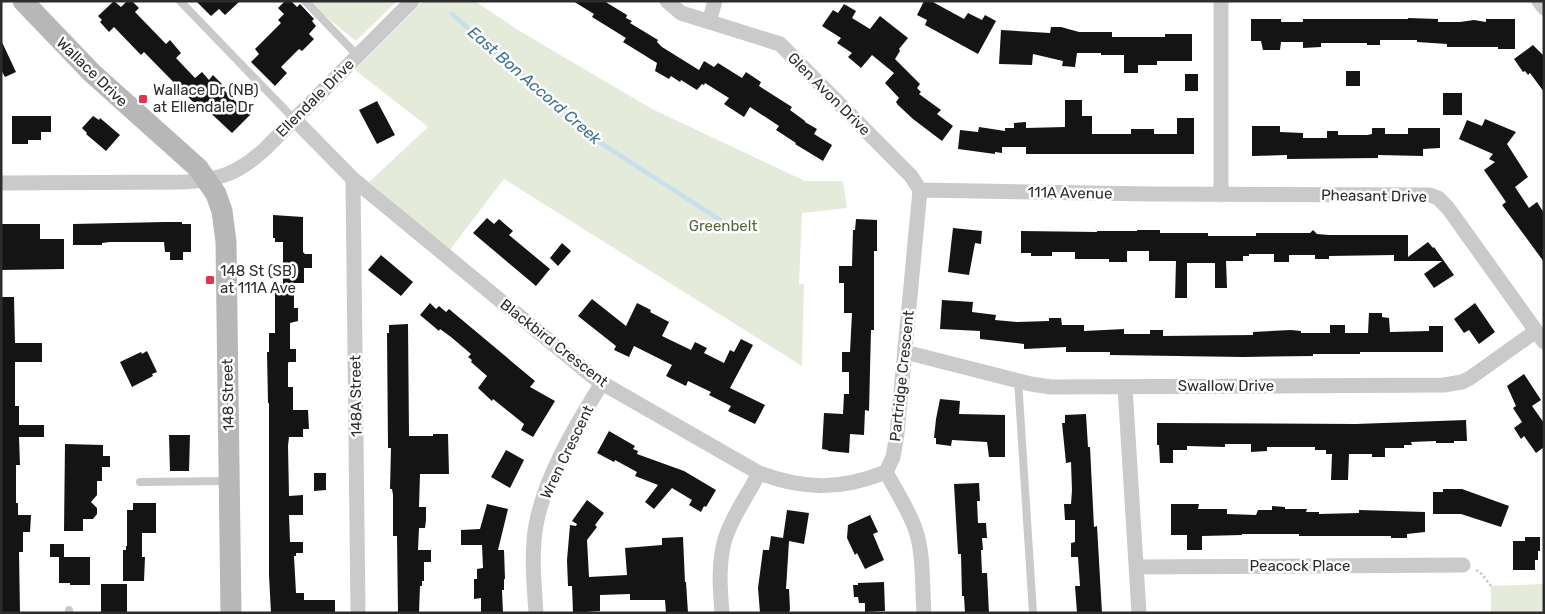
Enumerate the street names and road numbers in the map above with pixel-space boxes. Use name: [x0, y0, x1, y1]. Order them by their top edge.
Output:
street label: Wallace Drive: [53, 34, 131, 110]
street label: Glen Avon Drive: [784, 49, 874, 139]
street label: Ellendale Drive: [272, 55, 358, 141]
street label: 111A Avenue: [1027, 183, 1113, 203]
street label: Pheasant Drive: [1321, 186, 1427, 206]
street label: Blackbird Crescent: [497, 295, 612, 391]
street label: Partridge Crescent: [886, 309, 918, 442]
street label: 148A Street: [346, 355, 366, 437]
street label: 148 Street: [218, 359, 238, 431]
street label: Swallow Drive: [1178, 377, 1274, 395]
street label: Wren Crescent: [537, 402, 597, 502]
street label: Peacock Place: [1250, 557, 1350, 575]

